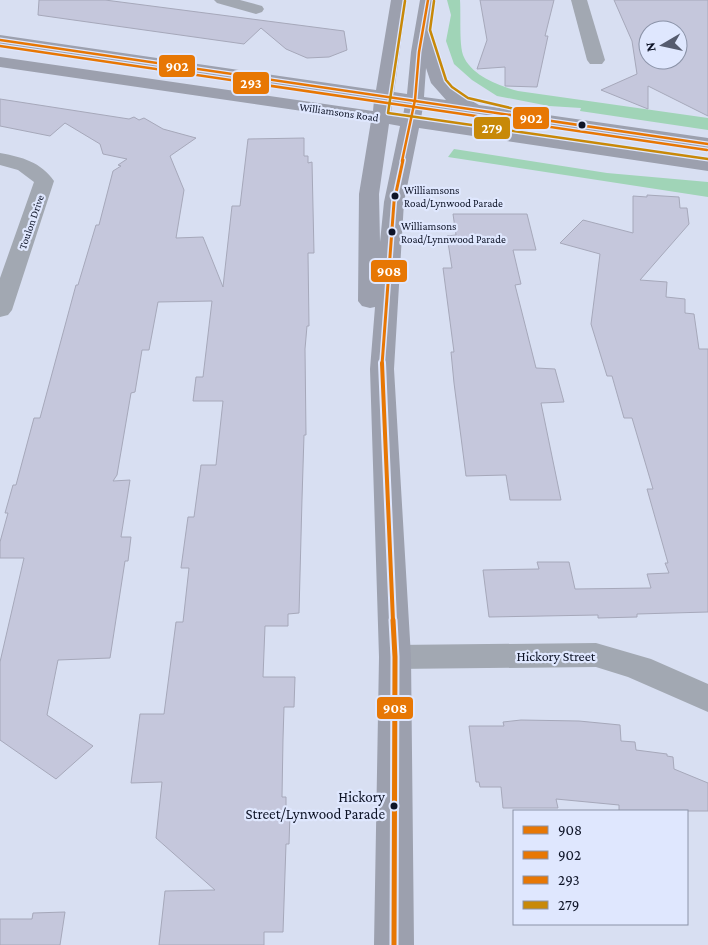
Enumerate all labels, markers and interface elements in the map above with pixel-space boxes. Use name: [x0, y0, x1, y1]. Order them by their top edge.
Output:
north arrow: [638, 20, 688, 70]
text: N: [641, 41, 659, 53]
line badge: 902: [158, 54, 196, 78]
text: 902: [165, 58, 189, 74]
line badge: 293: [232, 71, 270, 95]
text: 293: [240, 75, 262, 91]
street label: Williamsons Road: [299, 101, 380, 124]
line badge: 902: [512, 106, 550, 130]
text: 902: [519, 110, 543, 126]
line badge: 279: [473, 116, 511, 140]
text: 279: [481, 120, 503, 136]
unlabelled marker: [577, 120, 587, 130]
place label: Williamsons Road/Lynwood Parade: [404, 184, 503, 210]
marker: Williamsons Road/Lynwood Parade: [390, 191, 400, 201]
street label: Toulon Drive: [16, 193, 46, 251]
place label: Williamsons Road/Lynnwood Parade: [401, 220, 506, 246]
marker: Williamsons Road/Lynnwood Parade: [387, 227, 397, 237]
line badge: 908: [370, 259, 408, 283]
text: 908: [377, 263, 401, 279]
street label: Hickory Street: [516, 648, 596, 664]
line badge: 908: [376, 696, 414, 720]
text: 908: [383, 700, 407, 716]
place label: Hickory Street/Lynwood Parade: [245, 789, 385, 823]
marker: Hickory Street/Lynwood Parade: [389, 801, 399, 811]
legend: [513, 810, 688, 925]
text: 908: [558, 822, 582, 838]
text: 902: [558, 847, 581, 863]
text: 293: [558, 872, 580, 888]
text: 279: [558, 897, 579, 913]

